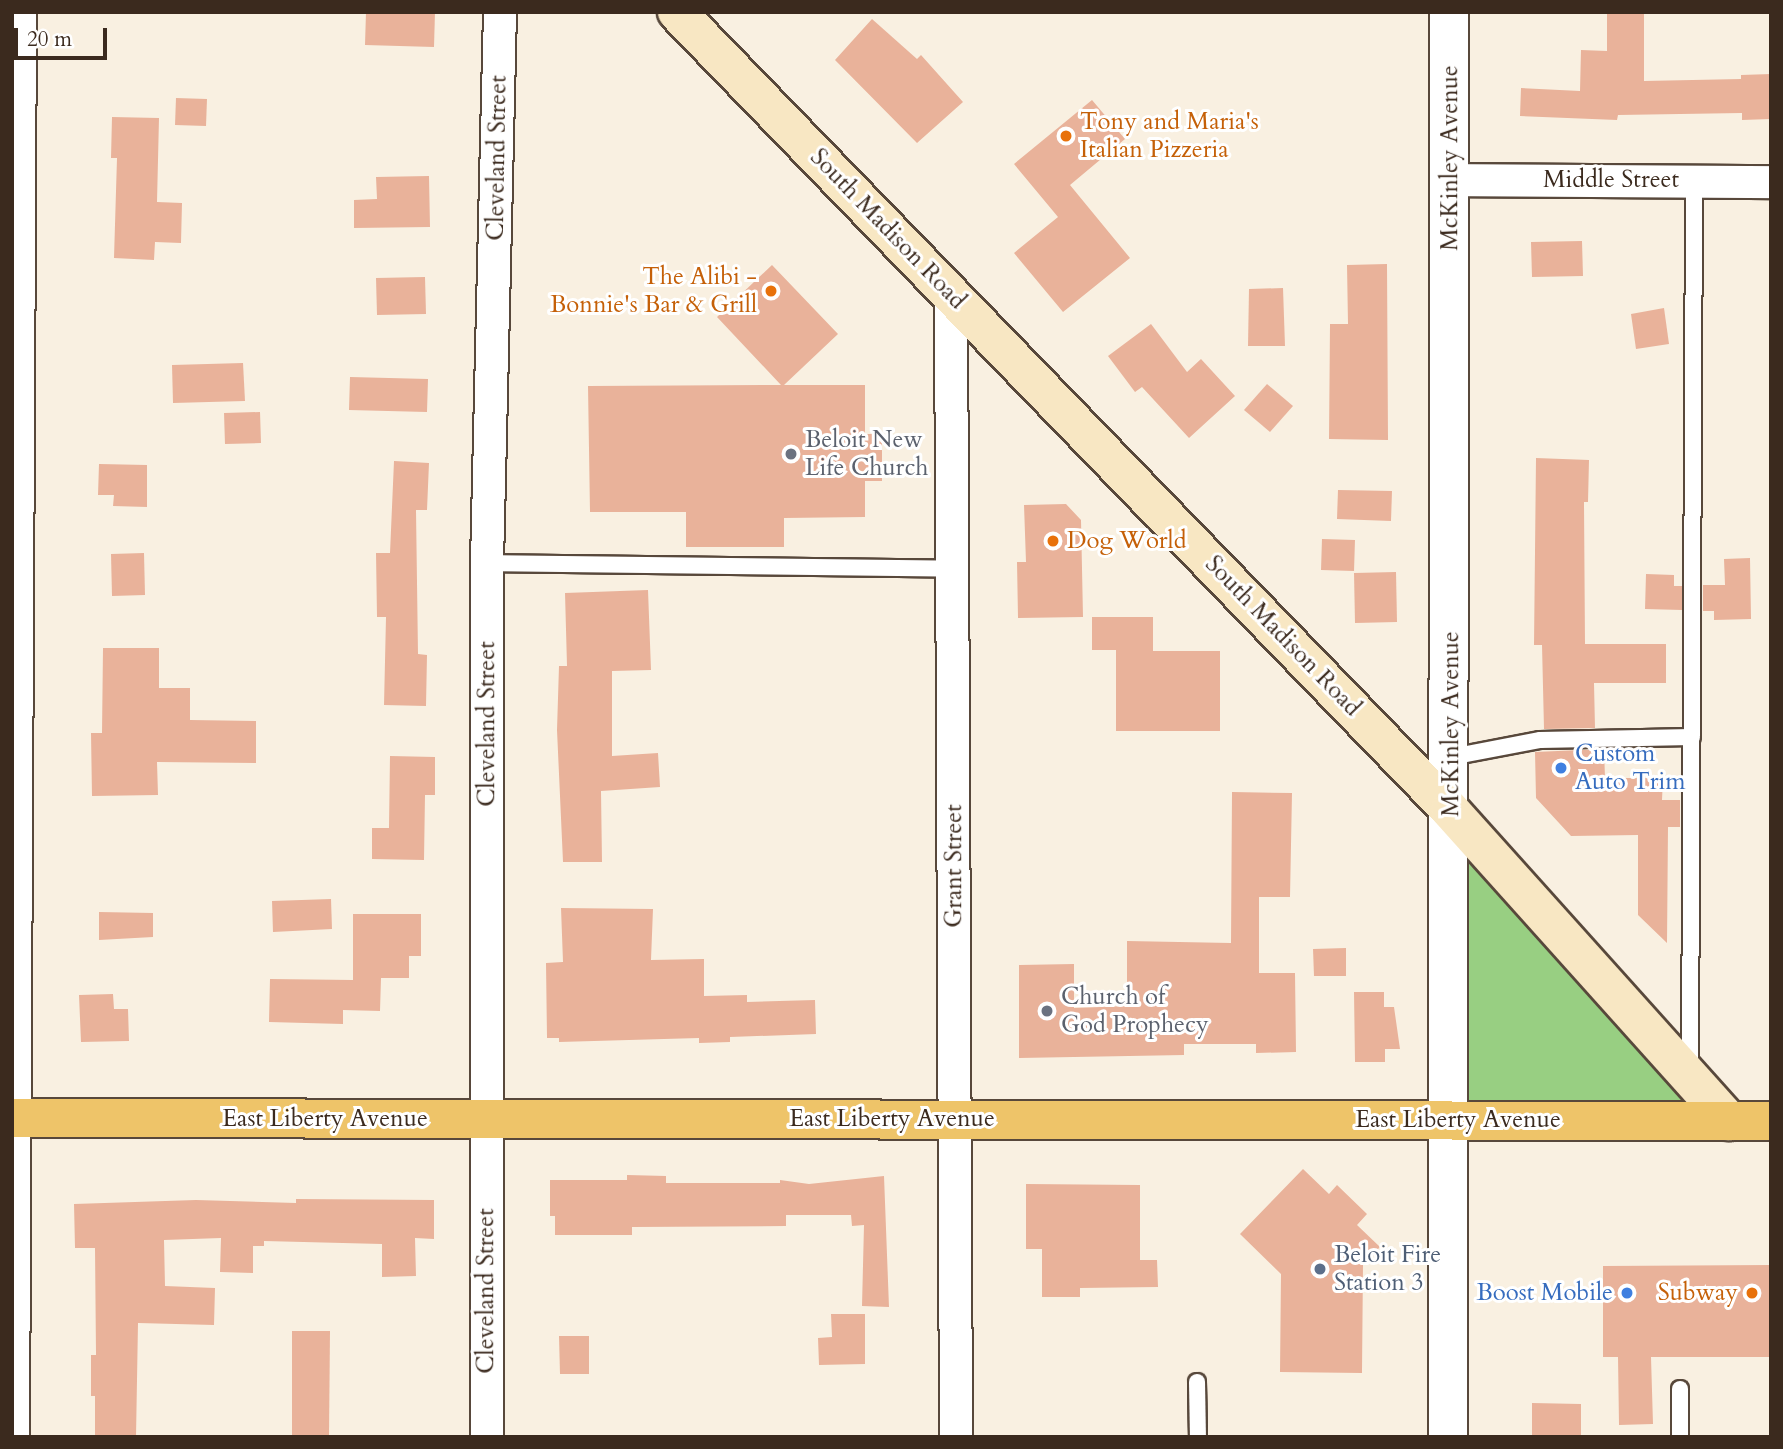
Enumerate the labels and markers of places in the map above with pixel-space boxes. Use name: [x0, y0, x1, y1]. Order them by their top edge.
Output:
place label: Tony and Maria's Italian Pizzeria: [1080, 108, 1259, 164]
marker: Tony and Maria's Italian Pizzeria: [1058, 128, 1074, 144]
place label: The Alibi - Bonnie's Bar & Grill: [550, 263, 757, 319]
marker: The Alibi - Bonnie's Bar & Grill: [763, 283, 779, 299]
place label: Beloit New Life Church: [805, 426, 928, 482]
marker: Beloit New Life Church: [783, 446, 799, 462]
place label: Dog World: [1067, 527, 1186, 555]
marker: Dog World: [1045, 533, 1061, 549]
place label: Custom Auto Trim: [1575, 740, 1686, 796]
marker: Custom Auto Trim: [1553, 760, 1569, 776]
place label: Church of God Prophecy: [1061, 983, 1209, 1039]
marker: Church of God Prophecy: [1039, 1003, 1055, 1019]
place label: Beloit Fire Station 3: [1334, 1241, 1441, 1297]
marker: Beloit Fire Station 3: [1312, 1261, 1328, 1277]
place label: Boost Mobile: [1476, 1279, 1613, 1307]
place label: Subway: [1658, 1279, 1738, 1307]
marker: Boost Mobile: [1619, 1285, 1635, 1301]
marker: Subway: [1744, 1285, 1760, 1301]

